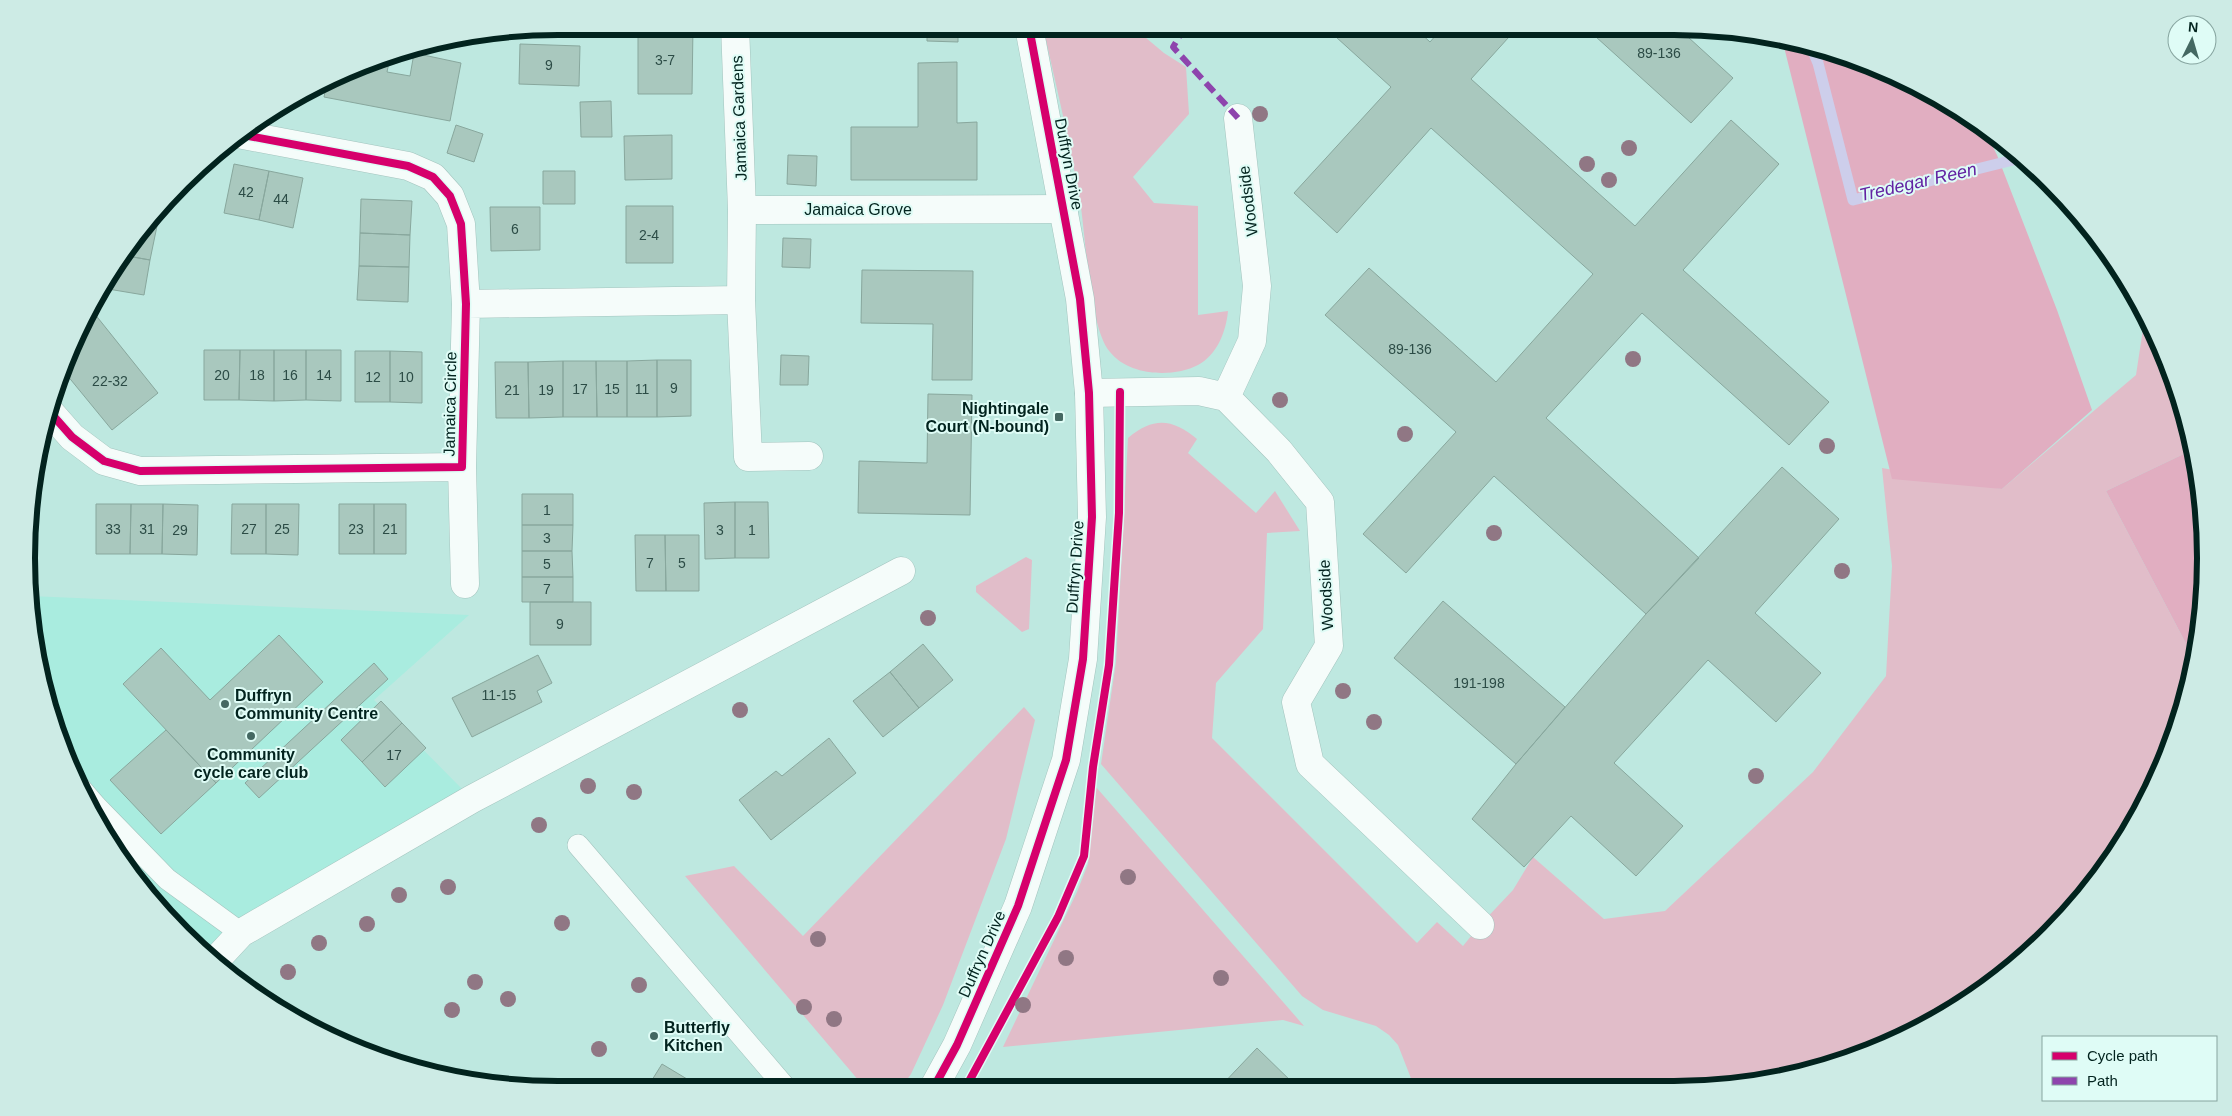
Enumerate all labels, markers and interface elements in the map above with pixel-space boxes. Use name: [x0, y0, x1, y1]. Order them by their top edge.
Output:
north arrow: [2167, 15, 2217, 65]
text: N: [2187, 19, 2199, 35]
house number: 89-136: [1637, 45, 1681, 61]
house number: 3-7: [655, 52, 675, 68]
street label: Jamaica Gardens: [728, 55, 750, 181]
house number: 9: [545, 57, 553, 73]
street label: Duffryn Drive: [1052, 117, 1086, 211]
water label: Tredegar Reen: [1857, 159, 1979, 205]
street label: Woodside: [1235, 165, 1261, 237]
house number: 42: [238, 184, 254, 200]
house number: 44: [273, 191, 289, 207]
street label: Jamaica Grove: [804, 201, 912, 218]
house number: 6: [511, 221, 519, 237]
house number: 2-4: [639, 227, 659, 243]
house number: 89-136: [1388, 341, 1432, 357]
street label: Jamaica Circle: [441, 351, 459, 457]
house number: 20: [214, 367, 230, 383]
house number: 18: [249, 367, 265, 383]
house number: 16: [282, 367, 298, 383]
house number: 14: [316, 367, 332, 383]
house number: 12: [365, 369, 381, 385]
house number: 10: [398, 369, 414, 385]
house number: 22-32: [92, 373, 128, 389]
house number: 9: [670, 380, 678, 396]
house number: 17: [572, 381, 588, 397]
house number: 15: [604, 381, 620, 397]
house number: 11: [635, 381, 649, 397]
house number: 21: [504, 382, 520, 398]
house number: 19: [538, 382, 554, 398]
place label: Nightingale Court (N-bound): [925, 400, 1049, 435]
marker: Nightingale Court (N-bound): [1053, 411, 1065, 423]
house number: 1: [543, 502, 551, 518]
street label: Duffryn Drive: [1063, 520, 1087, 614]
house number: 33: [105, 521, 121, 537]
house number: 31: [139, 521, 155, 537]
house number: 27: [241, 521, 257, 537]
house number: 25: [274, 521, 290, 537]
house number: 23: [348, 521, 364, 537]
house number: 21: [382, 521, 398, 537]
house number: 29: [172, 522, 188, 538]
house number: 3: [716, 522, 724, 538]
house number: 1: [748, 522, 756, 538]
house number: 3: [543, 530, 551, 546]
house number: 7: [646, 555, 654, 571]
house number: 5: [678, 555, 686, 571]
house number: 5: [543, 556, 551, 572]
street label: Woodside: [1316, 559, 1336, 631]
house number: 7: [543, 581, 551, 597]
house number: 9: [556, 616, 564, 632]
house number: 191-198: [1453, 675, 1505, 691]
place label: Duffryn Community Centre: [235, 687, 378, 722]
house number: 11-15: [482, 687, 517, 703]
marker: Duffryn Community Centre: [219, 698, 231, 710]
marker: Community cycle care club: [245, 730, 257, 742]
place label: Community cycle care club: [194, 746, 309, 781]
house number: 17: [386, 747, 402, 763]
street label: Duffryn Drive: [955, 908, 1009, 1000]
place label: Butterfly Kitchen: [664, 1019, 730, 1054]
marker: Butterfly Kitchen: [648, 1030, 660, 1042]
legend: [2042, 1036, 2217, 1101]
text: Cycle path: [2087, 1047, 2158, 1064]
text: Path: [2087, 1072, 2118, 1089]

